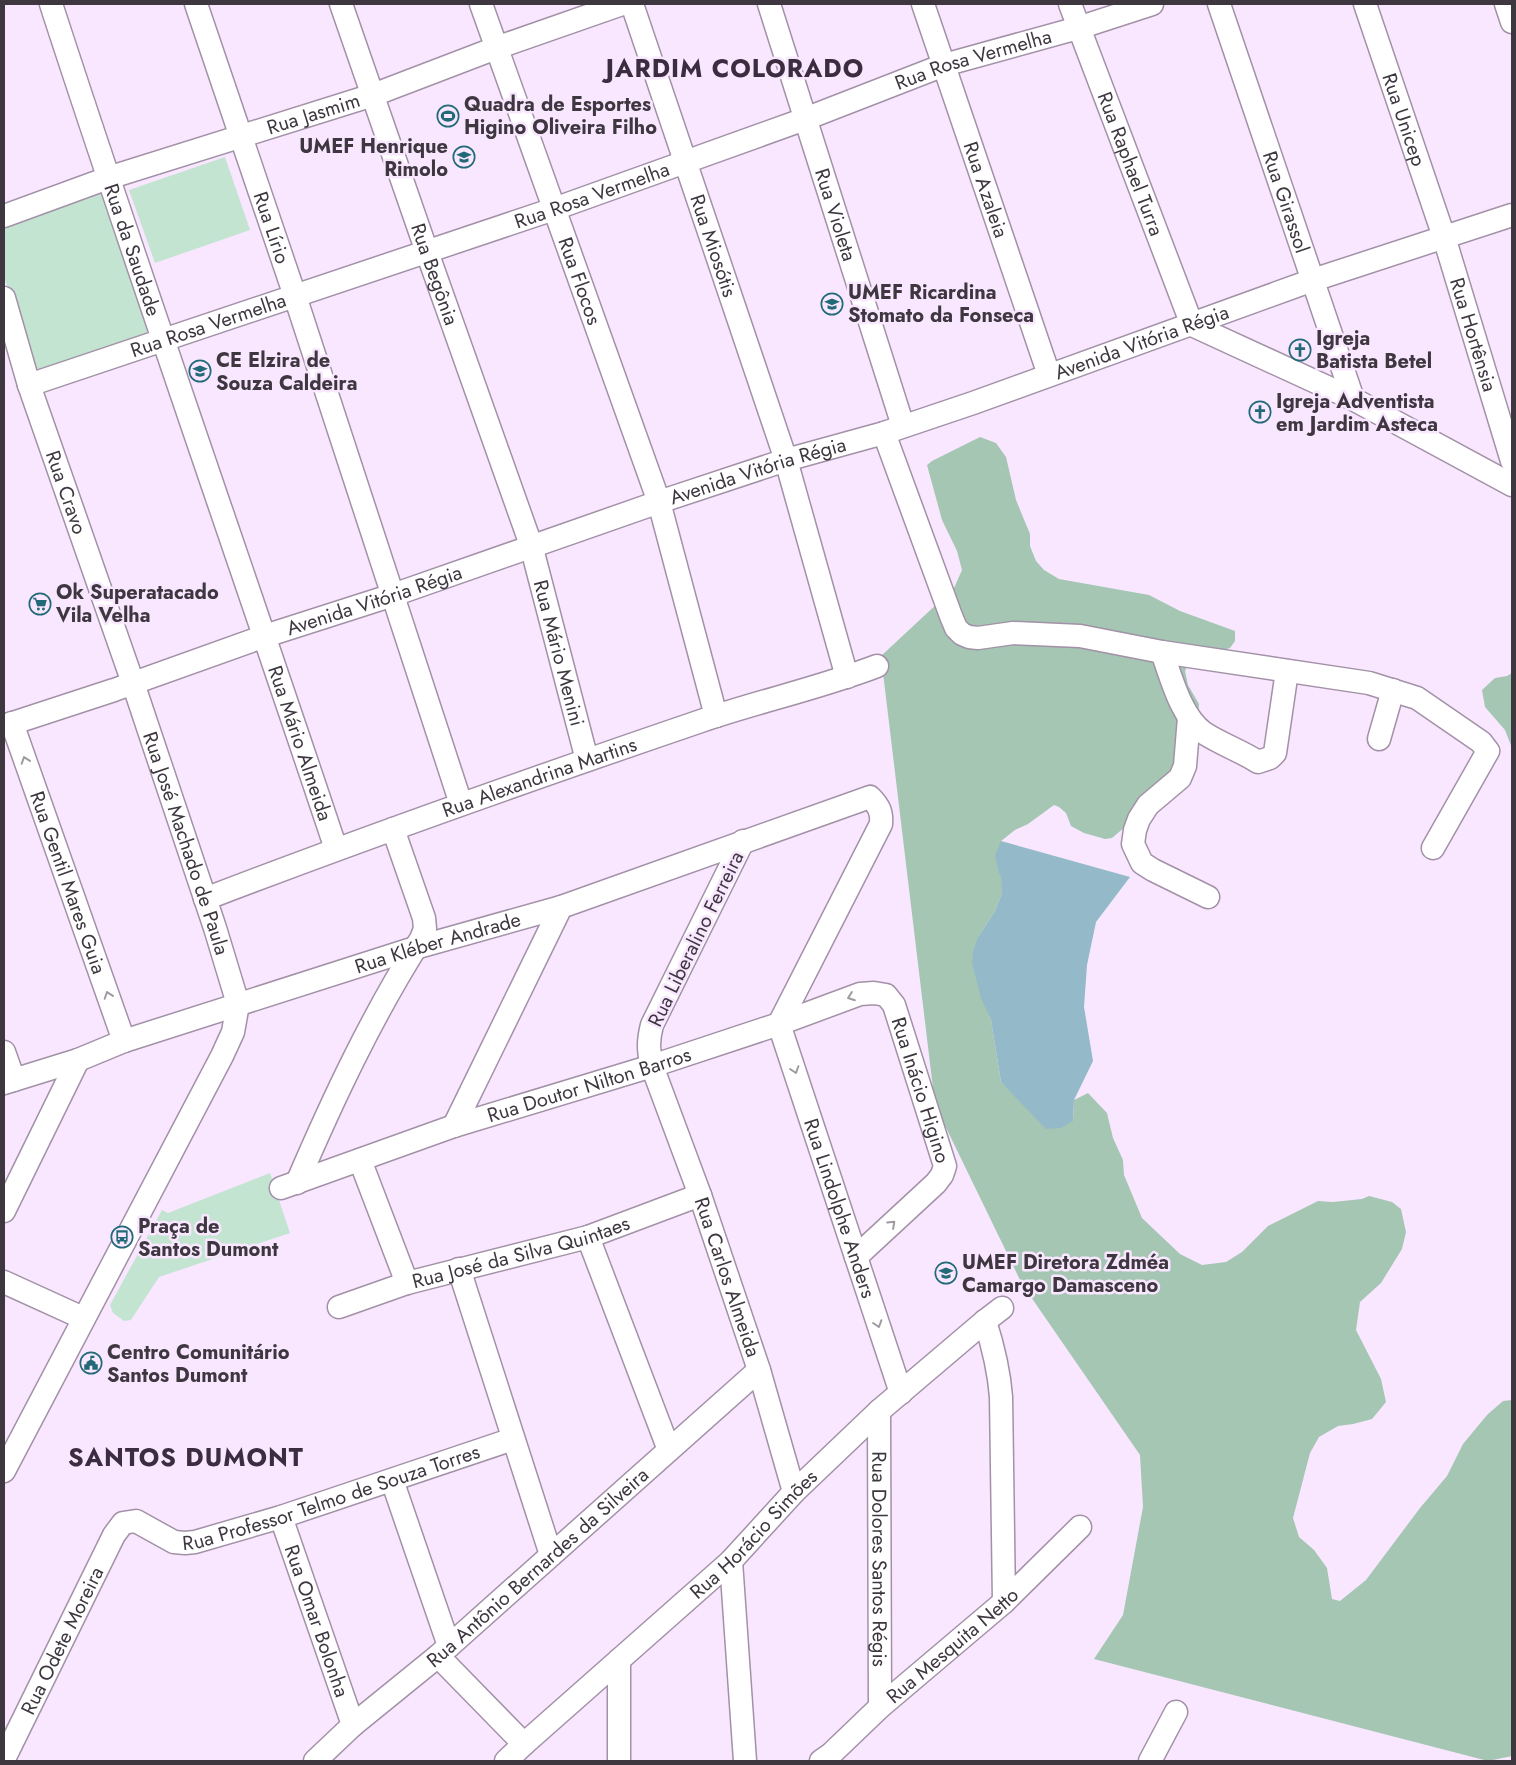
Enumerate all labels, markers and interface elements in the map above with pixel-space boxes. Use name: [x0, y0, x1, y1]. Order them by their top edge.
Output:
street label: Rua Rosa Vermelha: [890, 22, 1055, 97]
district label: JARDIM COLORADO: [601, 50, 864, 86]
street label: Rua Unicep: [1375, 69, 1433, 170]
street label: Rua Jasmim: [263, 85, 364, 142]
street label: Rua Raphael Turra: [1090, 88, 1171, 240]
place label: Quadra de Esportes Higino Oliveira Filho: [464, 90, 657, 142]
sports icon: Quadra de Esportes Higino Oliveira Filho: [436, 104, 460, 128]
place label: UMEF Henrique Rimolo: [299, 132, 448, 184]
street label: Rua Azaleia: [956, 138, 1016, 242]
school or university icon: UMEF Henrique Rimolo: [452, 145, 476, 169]
street label: Rua Girassol: [1255, 147, 1317, 257]
street label: Rua Rosa Vermelha: [511, 154, 673, 236]
street label: Rua Violeta: [808, 164, 864, 265]
street label: Rua da Saudade: [97, 180, 168, 320]
street label: Rua Lírio: [246, 188, 297, 268]
street label: Rua Miosótis: [683, 190, 744, 301]
street label: Rua Begônia: [404, 219, 466, 329]
street label: Rua Flocos: [551, 233, 609, 329]
street label: Rua Hortênsia: [1443, 274, 1505, 395]
place label: UMEF Ricardina Stomato da Fonseca: [848, 278, 1034, 330]
street label: Rua Rosa Vermelha: [127, 285, 290, 365]
school or university icon: UMEF Ricardina Stomato da Fonseca: [820, 292, 844, 316]
street label: Avenida Vitória Régia: [1051, 297, 1233, 387]
place label: Igreja Batista Betel: [1316, 324, 1432, 376]
church icon: Igreja Batista Betel: [1288, 338, 1312, 362]
place label: CE Elzira de Souza Caldeira: [216, 346, 358, 398]
school or university icon: CE Elzira de Souza Caldeira: [188, 359, 212, 383]
place label: Igreja Adventista em Jardim Asteca: [1276, 387, 1438, 439]
church icon: Igreja Adventista em Jardim Asteca: [1248, 400, 1272, 424]
street label: Avenida Vitória Régia: [666, 430, 849, 512]
street label: Rua Cravo: [38, 446, 94, 538]
street label: Avenida Vitória Régia: [283, 557, 466, 643]
street label: Rua Mário Menini: [526, 577, 592, 729]
place label: Ok Superatacado Vila Velha: [55, 578, 219, 630]
supermarket icon: Ok Superatacado Vila Velha: [28, 592, 52, 616]
street label: Rua Mário Almeida: [261, 662, 340, 825]
street label: Rua José Machado de Paula: [136, 728, 237, 958]
street label: Rua Alexandrina Martins: [438, 730, 641, 825]
one-way arrow: [21, 756, 31, 764]
street label: Rua Gentil Mares Guia: [23, 787, 114, 978]
street label: Rua Liberalino Ferreira: [641, 846, 751, 1032]
street label: Rua Kléber Andrade: [351, 905, 524, 981]
one-way arrow: [847, 991, 856, 1001]
one-way arrow: [104, 992, 114, 1000]
street label: Rua Inácio Higino: [884, 1013, 958, 1167]
street label: Rua Doutor Nilton Barros: [484, 1040, 695, 1130]
one-way arrow: [789, 1065, 799, 1074]
street label: Rua Lindolphe Anders: [797, 1115, 883, 1302]
street label: Rua Carlos Almeida: [687, 1193, 768, 1361]
street label: Rua José da Silva Quintaes: [409, 1208, 634, 1296]
place label: Praça de Santos Dumont: [138, 1212, 279, 1264]
one-way arrow: [886, 1221, 895, 1230]
bus stop icon: Praça de Santos Dumont: [110, 1225, 134, 1249]
place label: UMEF Diretora Zdméa Camargo Damasceno: [962, 1248, 1169, 1300]
school or university icon: UMEF Diretora Zdméa Camargo Damasceno: [934, 1261, 958, 1285]
one-way arrow: [873, 1319, 883, 1328]
place label: Centro Comunitário Santos Dumont: [107, 1338, 290, 1390]
public building icon: Centro Comunitário Santos Dumont: [79, 1351, 103, 1375]
street label: Rua Professor Telmo de Souza Torres: [181, 1437, 484, 1558]
district label: SANTOS DUMONT: [68, 1439, 304, 1475]
street label: Rua Dolores Santos Régis: [865, 1451, 894, 1667]
street label: Rua Antônio Bernardes da Silveira: [420, 1461, 655, 1674]
street label: Rua Horácio Simões: [683, 1463, 824, 1606]
street label: Rua Omar Bolonha: [277, 1541, 357, 1701]
street label: Rua Odete Moreira: [14, 1562, 111, 1719]
street label: Rua Mesquita Netto: [880, 1581, 1025, 1710]

